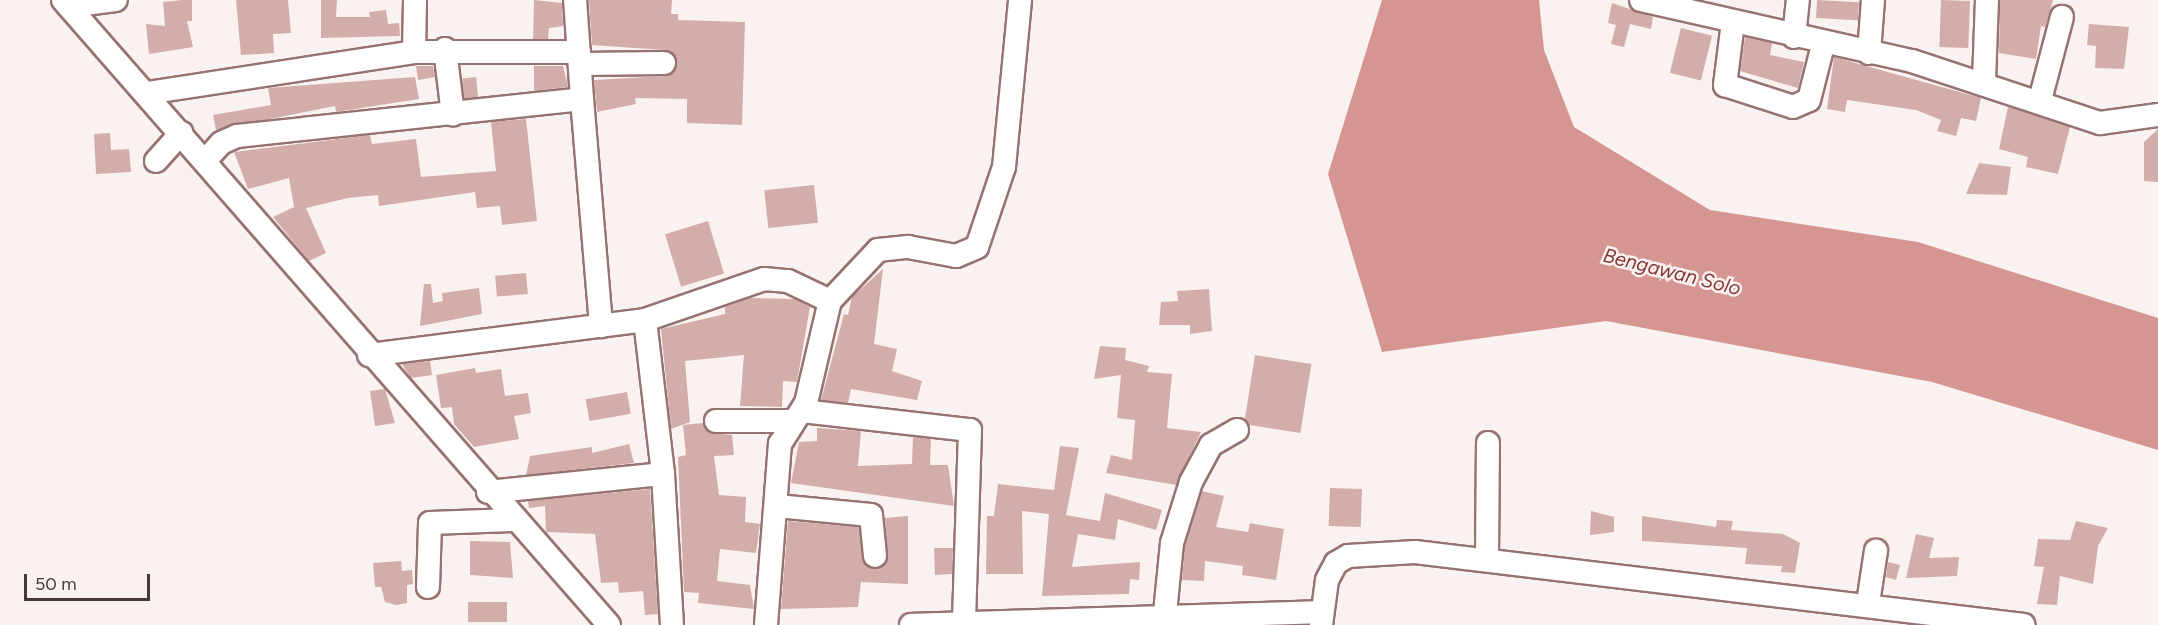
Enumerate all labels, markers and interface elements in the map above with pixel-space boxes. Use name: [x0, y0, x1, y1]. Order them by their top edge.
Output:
water label: Bengawan Solo: [1601, 243, 1743, 301]
scale bar: [27, 562, 153, 600]
text: 50 m: [35, 573, 77, 595]

